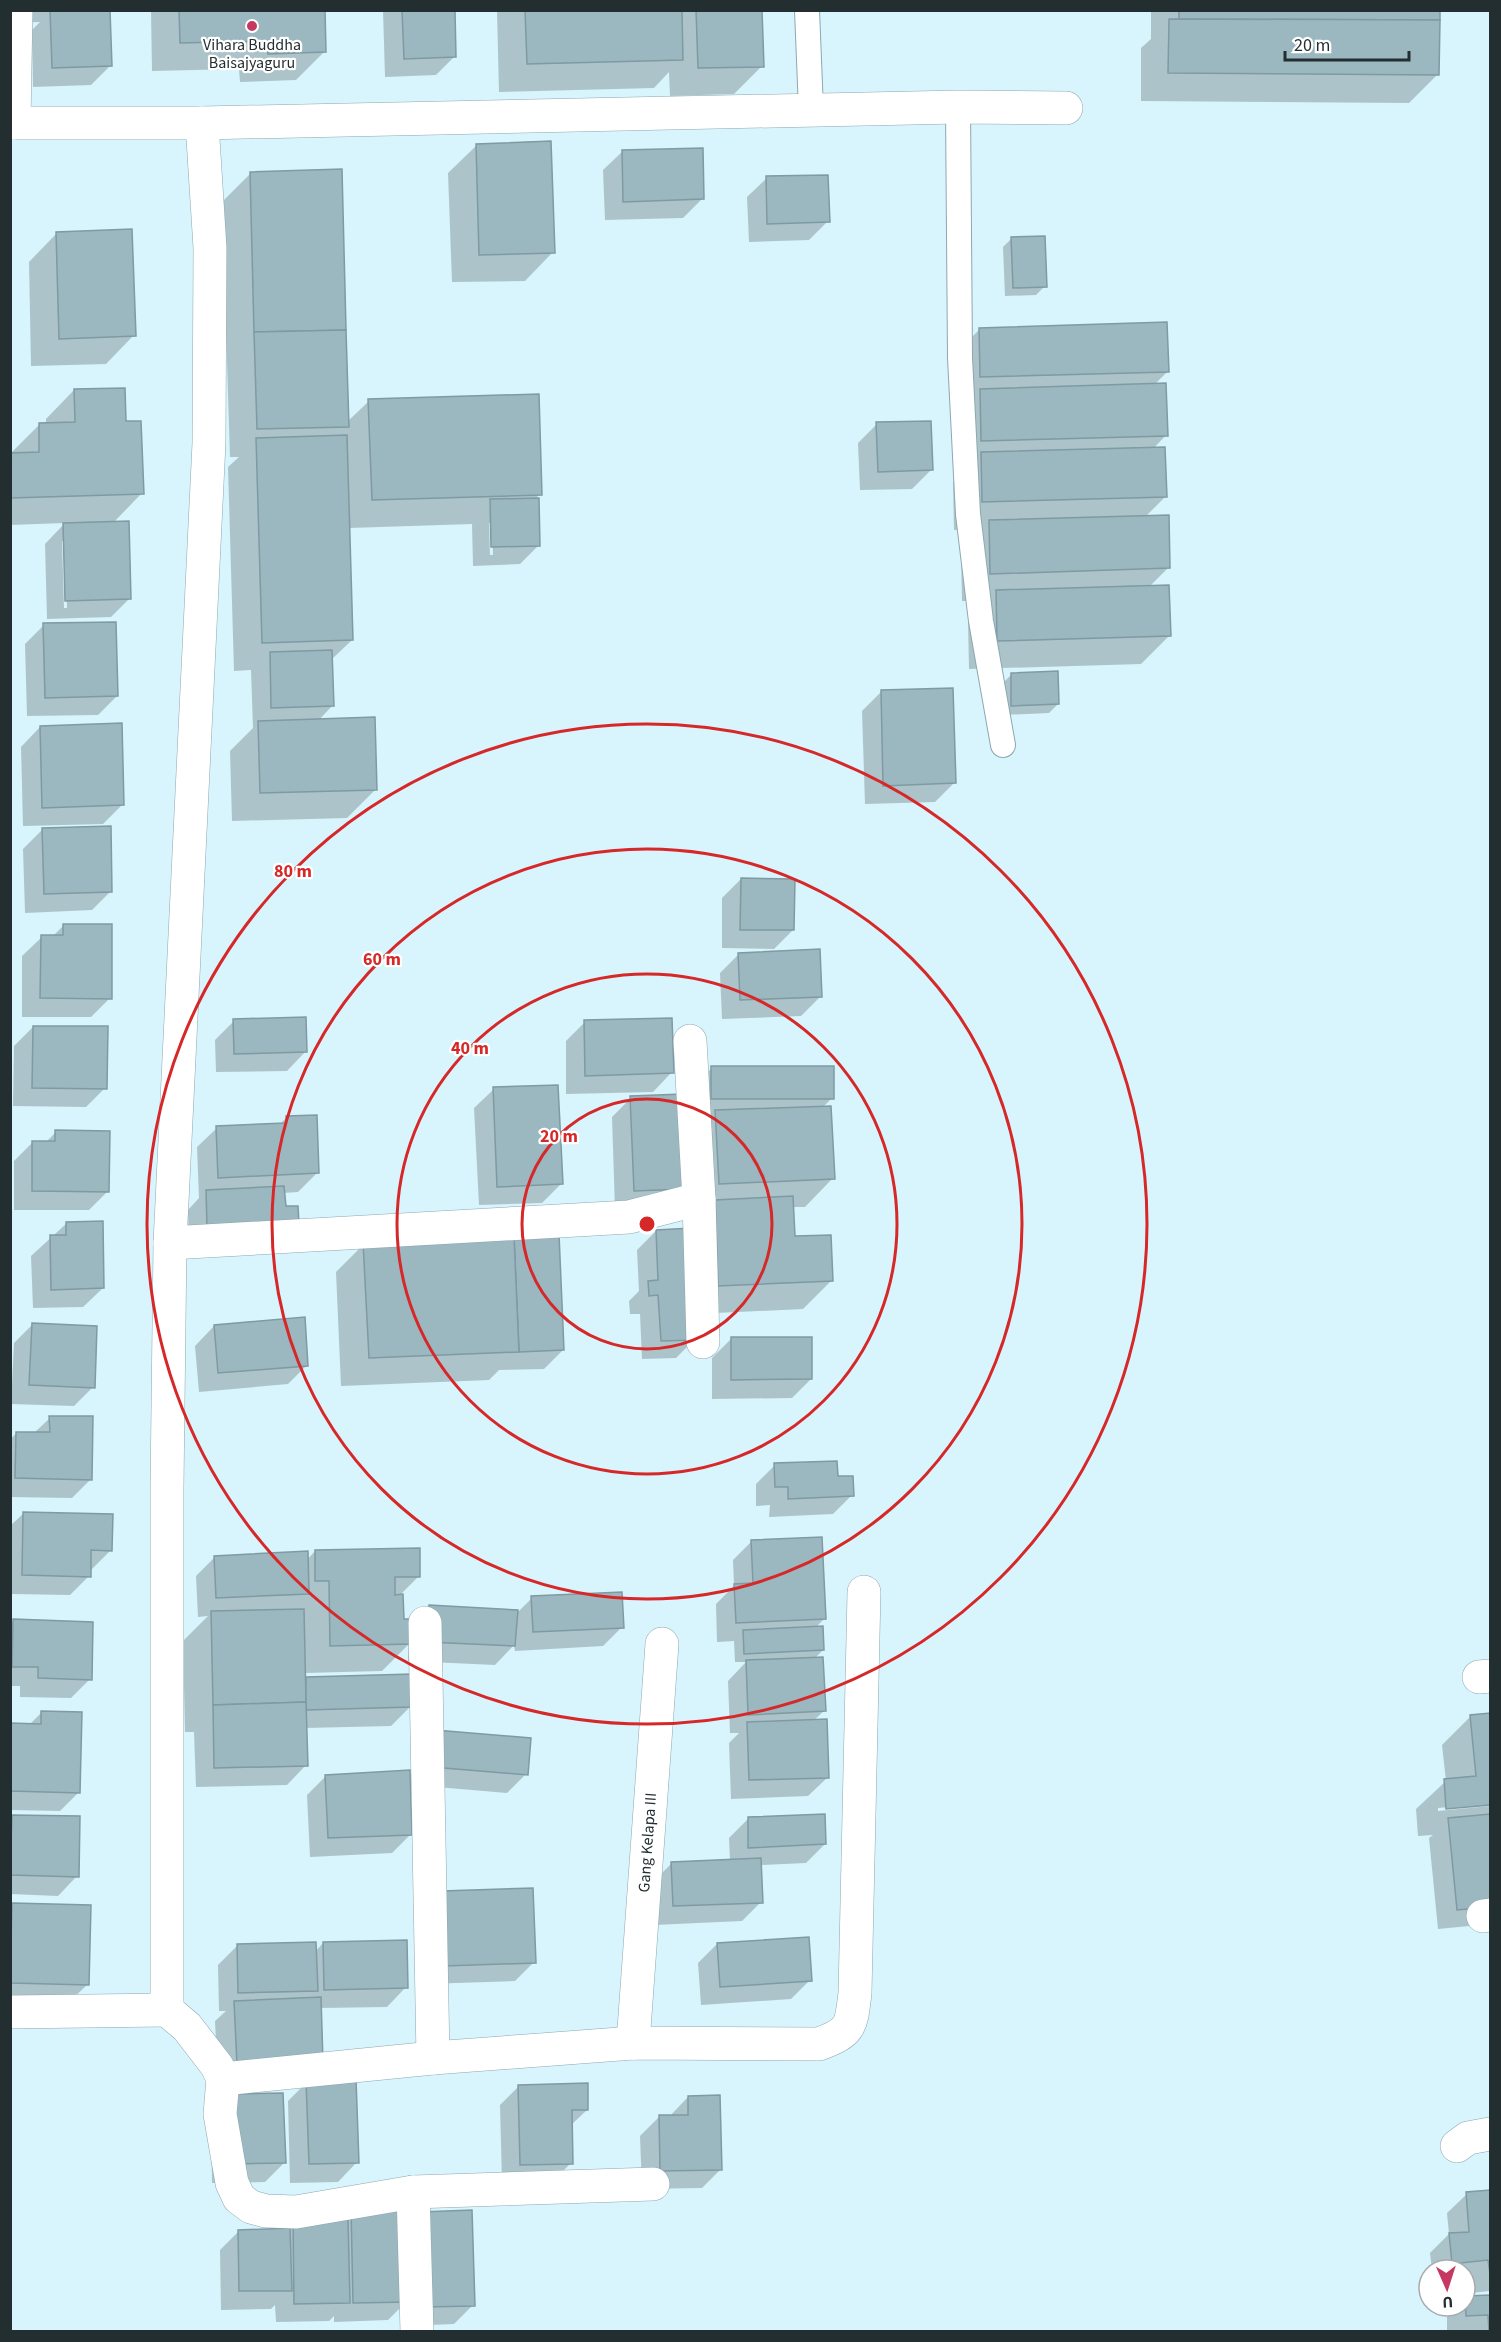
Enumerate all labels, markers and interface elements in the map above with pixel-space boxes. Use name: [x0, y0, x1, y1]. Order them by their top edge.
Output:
marker: Vihara Buddha Baisajyaguru: [245, 19, 259, 33]
scale bar: [1285, 24, 1410, 62]
text: 20 m: [1294, 33, 1330, 58]
place label: Vihara Buddha Baisajyaguru: [203, 34, 301, 74]
text: 80 m: [274, 859, 312, 884]
text: 60 m: [363, 947, 401, 972]
text: 40 m: [451, 1036, 489, 1061]
text: 20 m: [540, 1124, 578, 1149]
centre of rings: [637, 1214, 657, 1234]
street label: Gang Kelapa III: [633, 1792, 662, 1893]
north arrow: [1417, 2258, 1477, 2318]
text: U: [1442, 2291, 1454, 2313]

